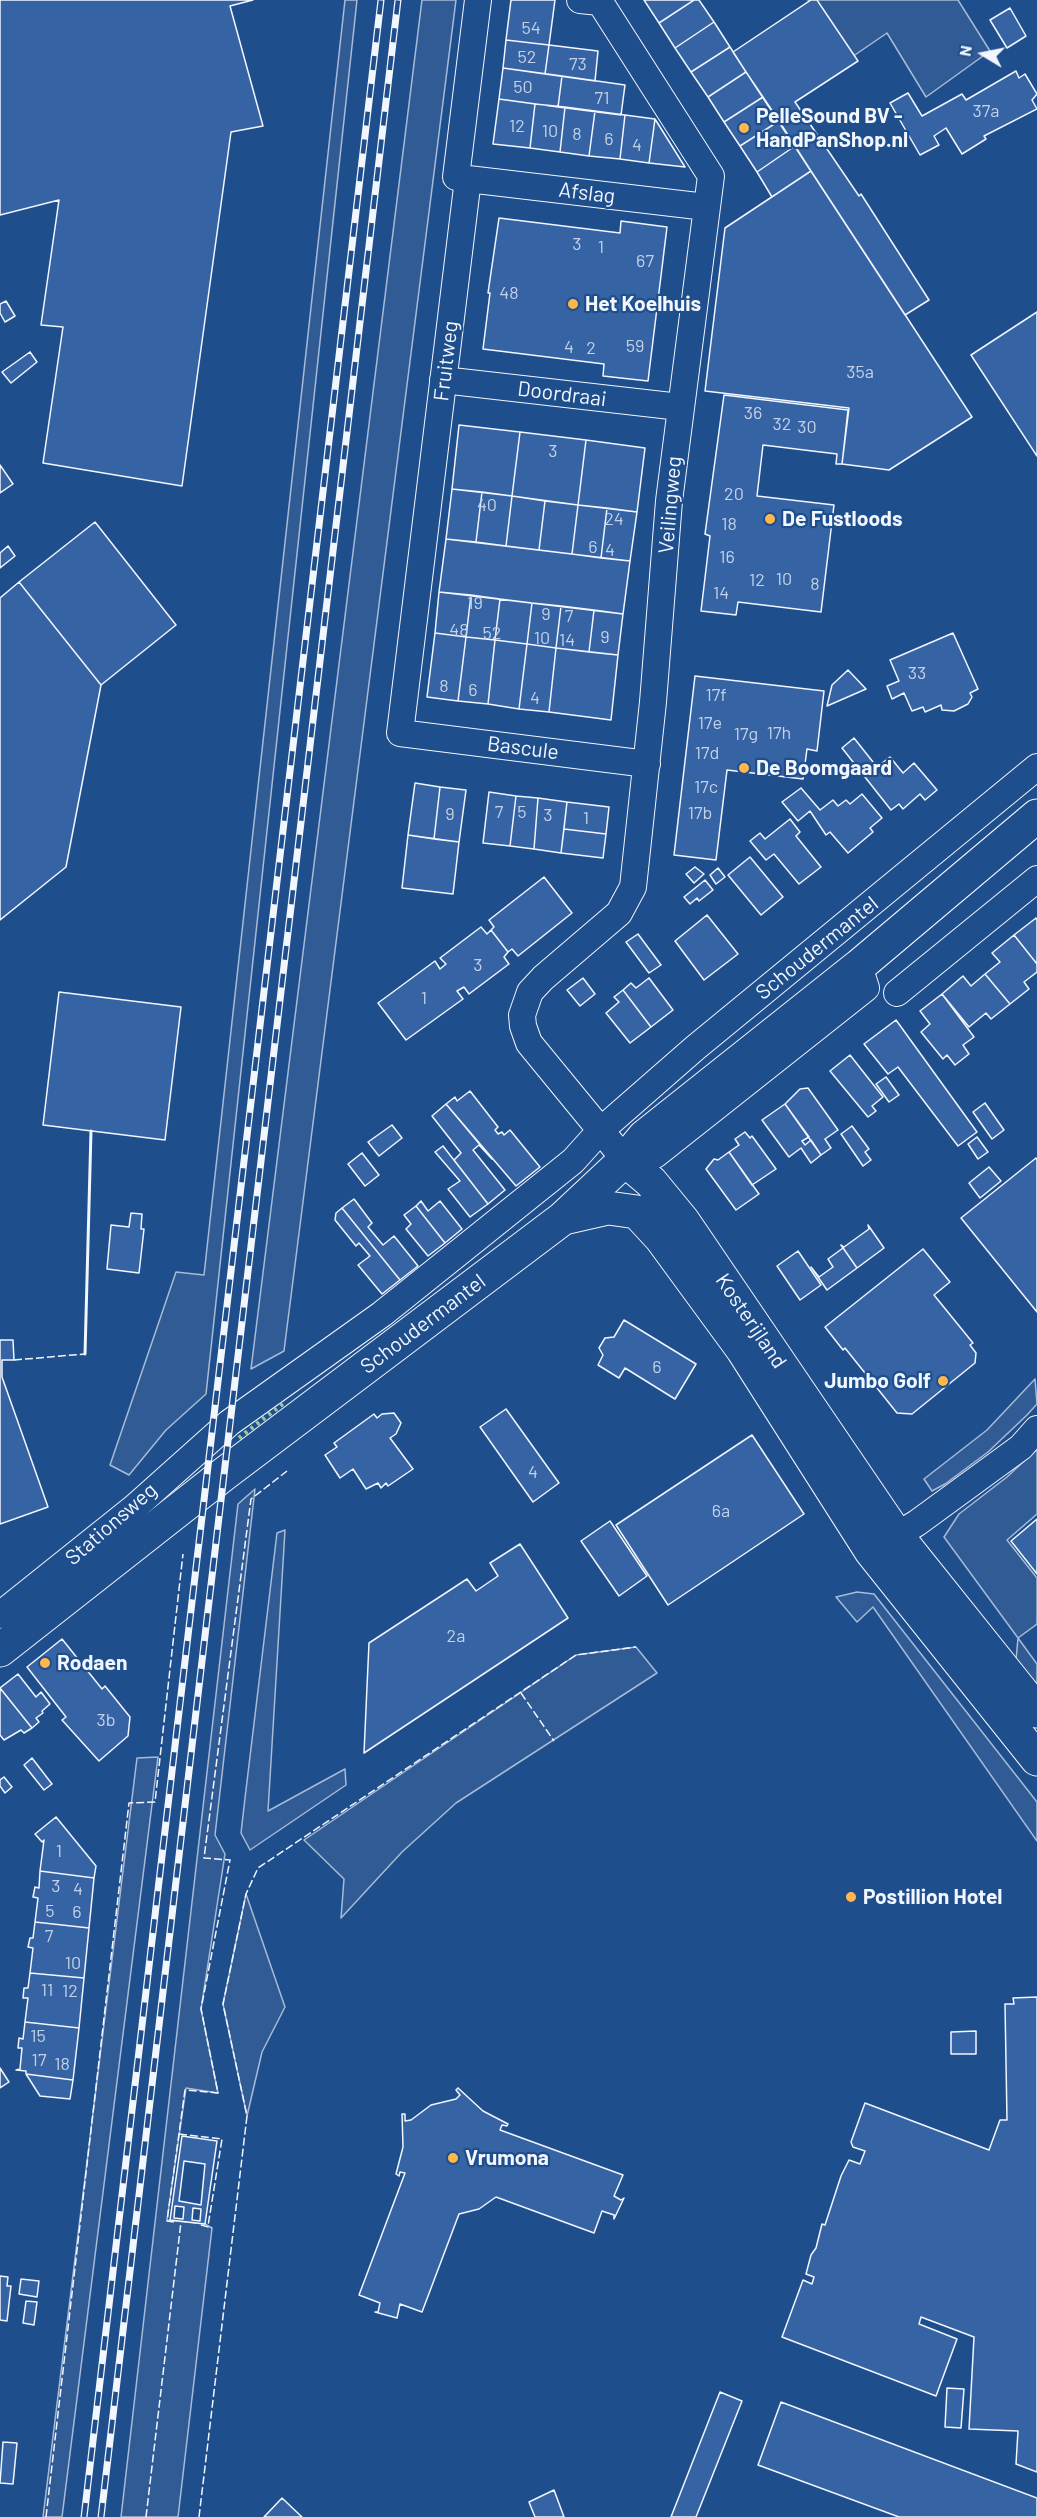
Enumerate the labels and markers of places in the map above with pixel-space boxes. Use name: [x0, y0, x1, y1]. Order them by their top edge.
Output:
place label: PelleSound BV - HandPanShop.nl: [756, 103, 908, 153]
marker: PelleSound BV - HandPanShop.nl: [737, 121, 751, 135]
place label: Het Koelhuis: [585, 291, 701, 317]
marker: Het Koelhuis: [566, 297, 580, 311]
place label: De Fustloods: [782, 506, 903, 532]
marker: De Fustloods: [763, 512, 777, 526]
place label: De Boomgaard: [756, 755, 892, 781]
marker: De Boomgaard: [737, 761, 751, 775]
place label: Jumbo Golf: [824, 1368, 931, 1394]
marker: Jumbo Golf: [936, 1374, 950, 1388]
place label: Rodaen: [57, 1650, 127, 1676]
marker: Rodaen: [38, 1656, 52, 1670]
place label: Postillion Hotel: [863, 1884, 1002, 1910]
marker: Postillion Hotel: [844, 1890, 858, 1904]
place label: Vrumona: [465, 2145, 549, 2171]
marker: Vrumona: [446, 2151, 460, 2165]

